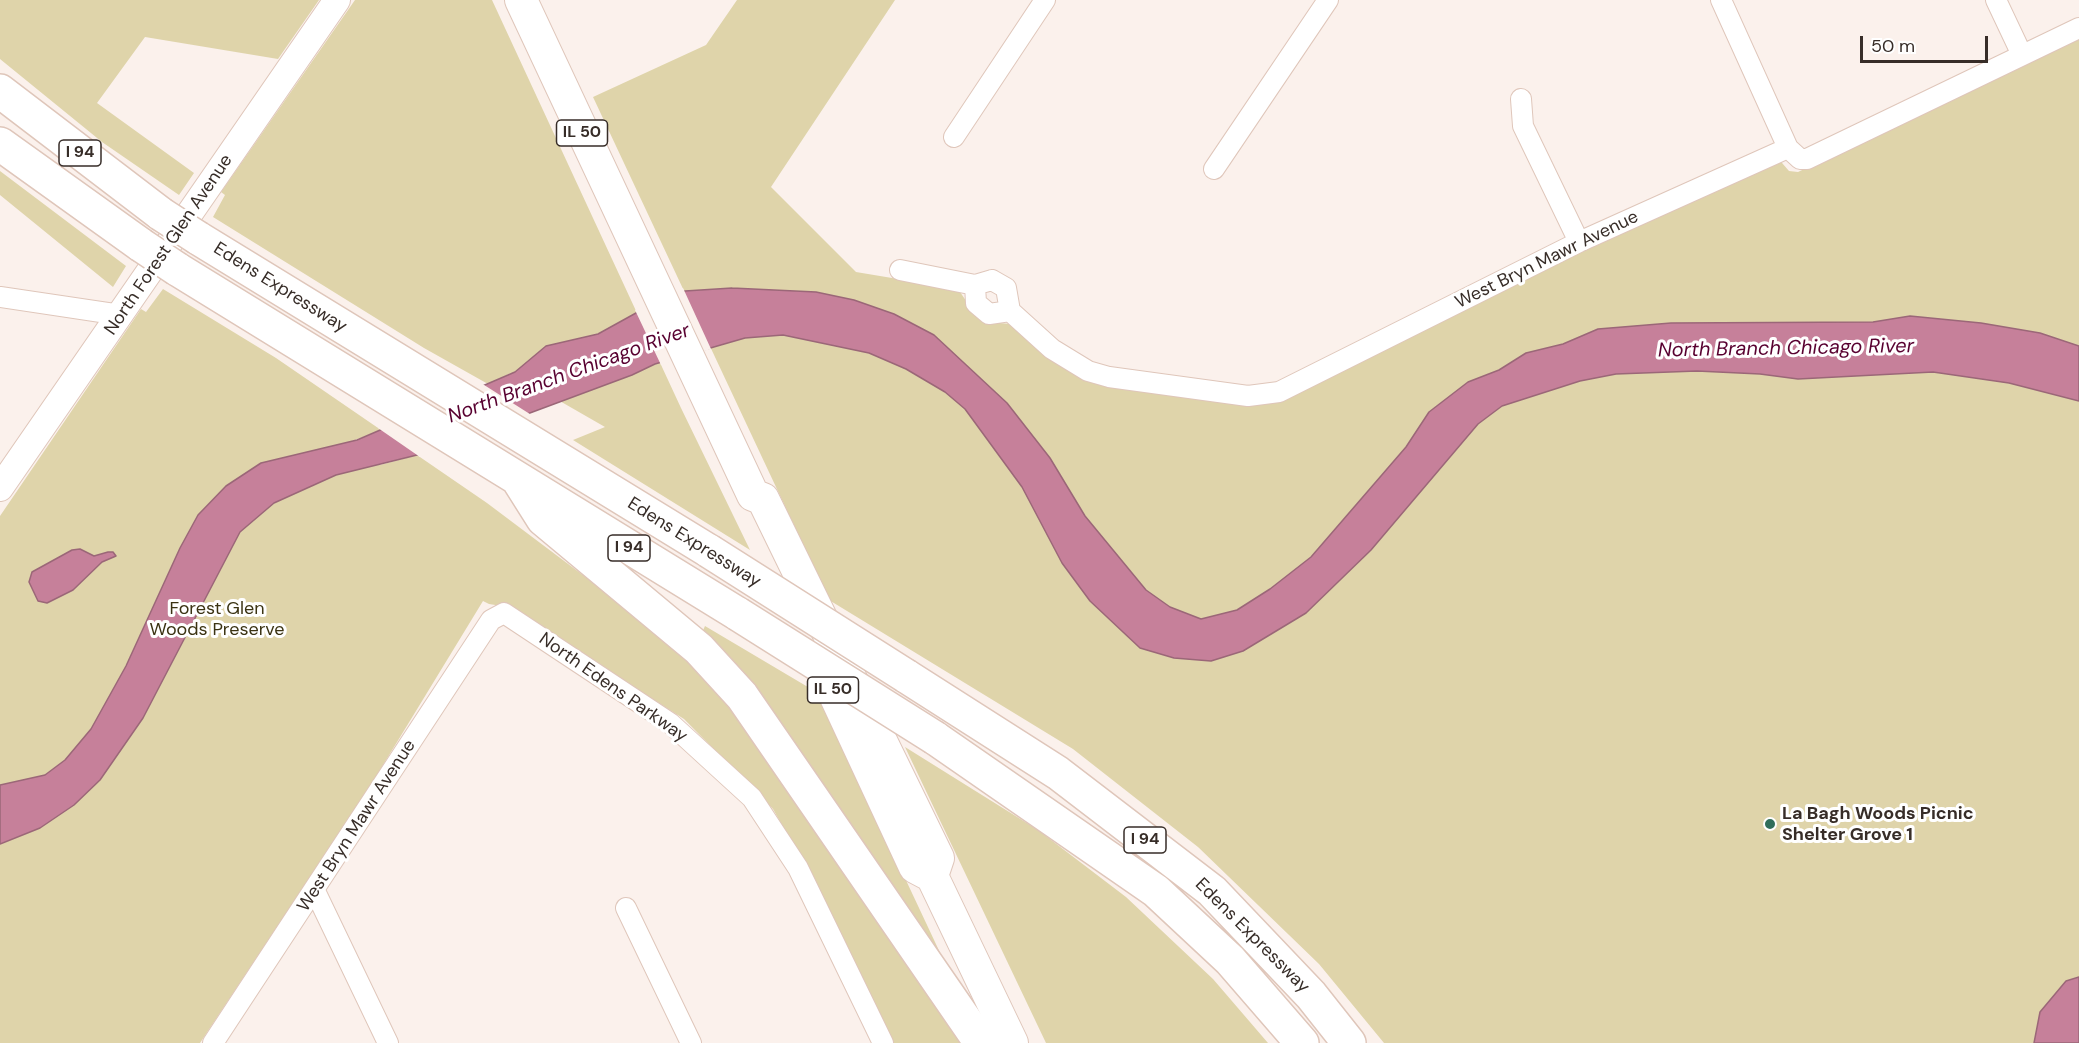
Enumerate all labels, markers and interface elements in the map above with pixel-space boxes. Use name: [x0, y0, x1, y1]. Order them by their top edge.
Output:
scale bar: [1863, 24, 1990, 62]
text: 50 m: [1871, 34, 1915, 58]
road number: IL 50: [556, 120, 608, 146]
road number: I 94: [59, 140, 101, 166]
street label: North Forest Glen Avenue: [100, 151, 238, 339]
street label: West Bryn Mawr Avenue: [1452, 206, 1642, 314]
street label: Edens Expressway: [209, 238, 351, 338]
water label: North Branch Chicago River: [445, 319, 693, 429]
water label: North Branch Chicago River: [1658, 335, 1914, 363]
street label: Edens Expressway: [623, 493, 765, 593]
road number: I 94: [608, 535, 650, 561]
park label: Forest Glen Woods Preserve: [149, 598, 285, 640]
street label: North Edens Parkway: [535, 629, 691, 747]
road number: IL 50: [808, 677, 858, 703]
street label: West Bryn Mawr Avenue: [293, 736, 421, 916]
place label: La Bagh Woods Picnic Shelter Grove 1: [1782, 803, 1974, 846]
marker: La Bagh Woods Picnic Shelter Grove 1: [1763, 817, 1777, 831]
road number: I 94: [1124, 827, 1166, 853]
street label: Edens Expressway: [1190, 874, 1314, 998]

